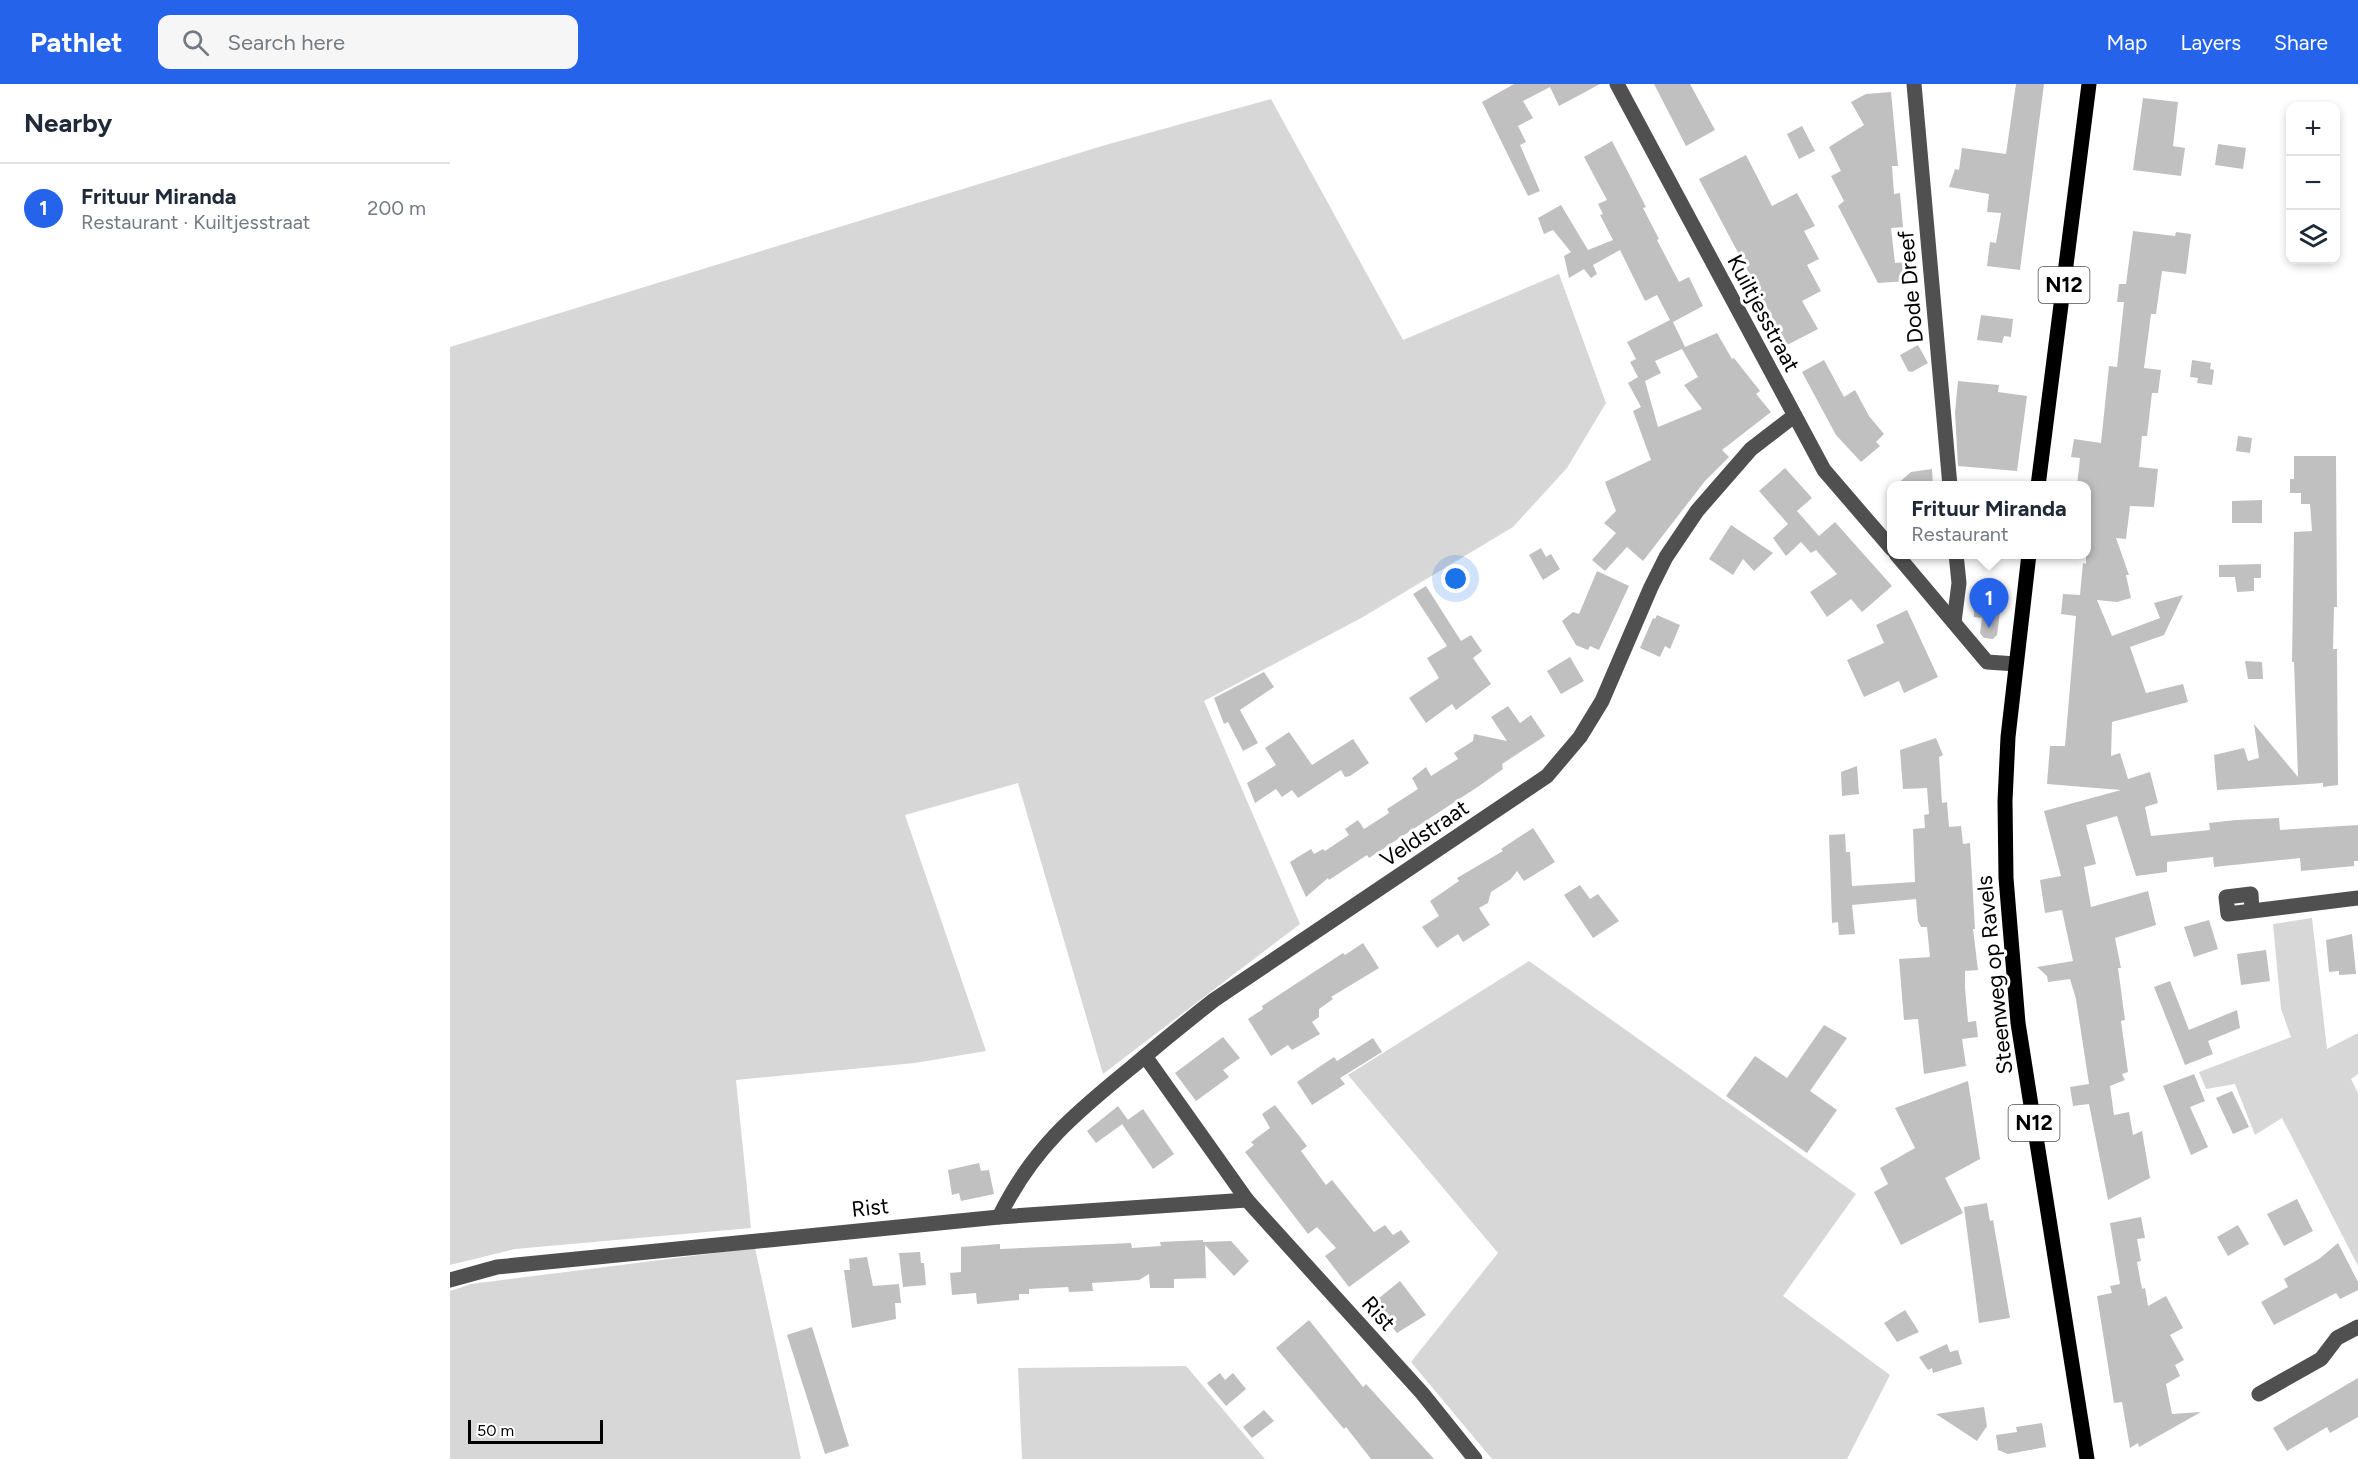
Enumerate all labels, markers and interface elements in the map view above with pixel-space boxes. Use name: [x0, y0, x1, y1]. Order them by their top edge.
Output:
search box: [158, 15, 578, 69]
text: Pathlet: [30, 25, 122, 59]
icon: search: [179, 26, 212, 59]
text: Search here: [227, 29, 345, 56]
text: Map: [2107, 30, 2147, 55]
text: Layers: [2180, 30, 2241, 55]
text: Share: [2274, 30, 2328, 55]
map controls: [2286, 102, 2340, 264]
button: +: [2286, 102, 2340, 156]
text: Nearby: [24, 107, 112, 139]
button: −: [2286, 156, 2340, 210]
text: Frituur Miranda: [81, 183, 236, 210]
text: 1: [39, 196, 48, 220]
text: 200 m: [367, 196, 426, 220]
text: Restaurant · Kuiltjesstraat: [81, 210, 310, 234]
button: layers: [2286, 210, 2340, 264]
street label: Dode Dreef: [1892, 229, 1929, 344]
street label: Kuiltjesstraat: [1721, 250, 1806, 376]
road number: N12: [2038, 267, 2090, 303]
popup: [1887, 481, 2091, 559]
text: Frituur Miranda: [1911, 495, 2067, 522]
text: Restaurant: [1911, 522, 2009, 546]
your location: [1441, 564, 1470, 593]
pin: 1: [1970, 578, 2008, 628]
street label: Veldstraat: [1375, 794, 1474, 873]
street label: Steenweg op Ravels: [1971, 874, 2018, 1076]
road number: N12: [2008, 1105, 2060, 1141]
street label: Rist: [850, 1192, 890, 1223]
street label: Rist: [1356, 1290, 1401, 1336]
scale bar: [468, 1417, 603, 1444]
text: 50 m: [477, 1421, 514, 1440]

